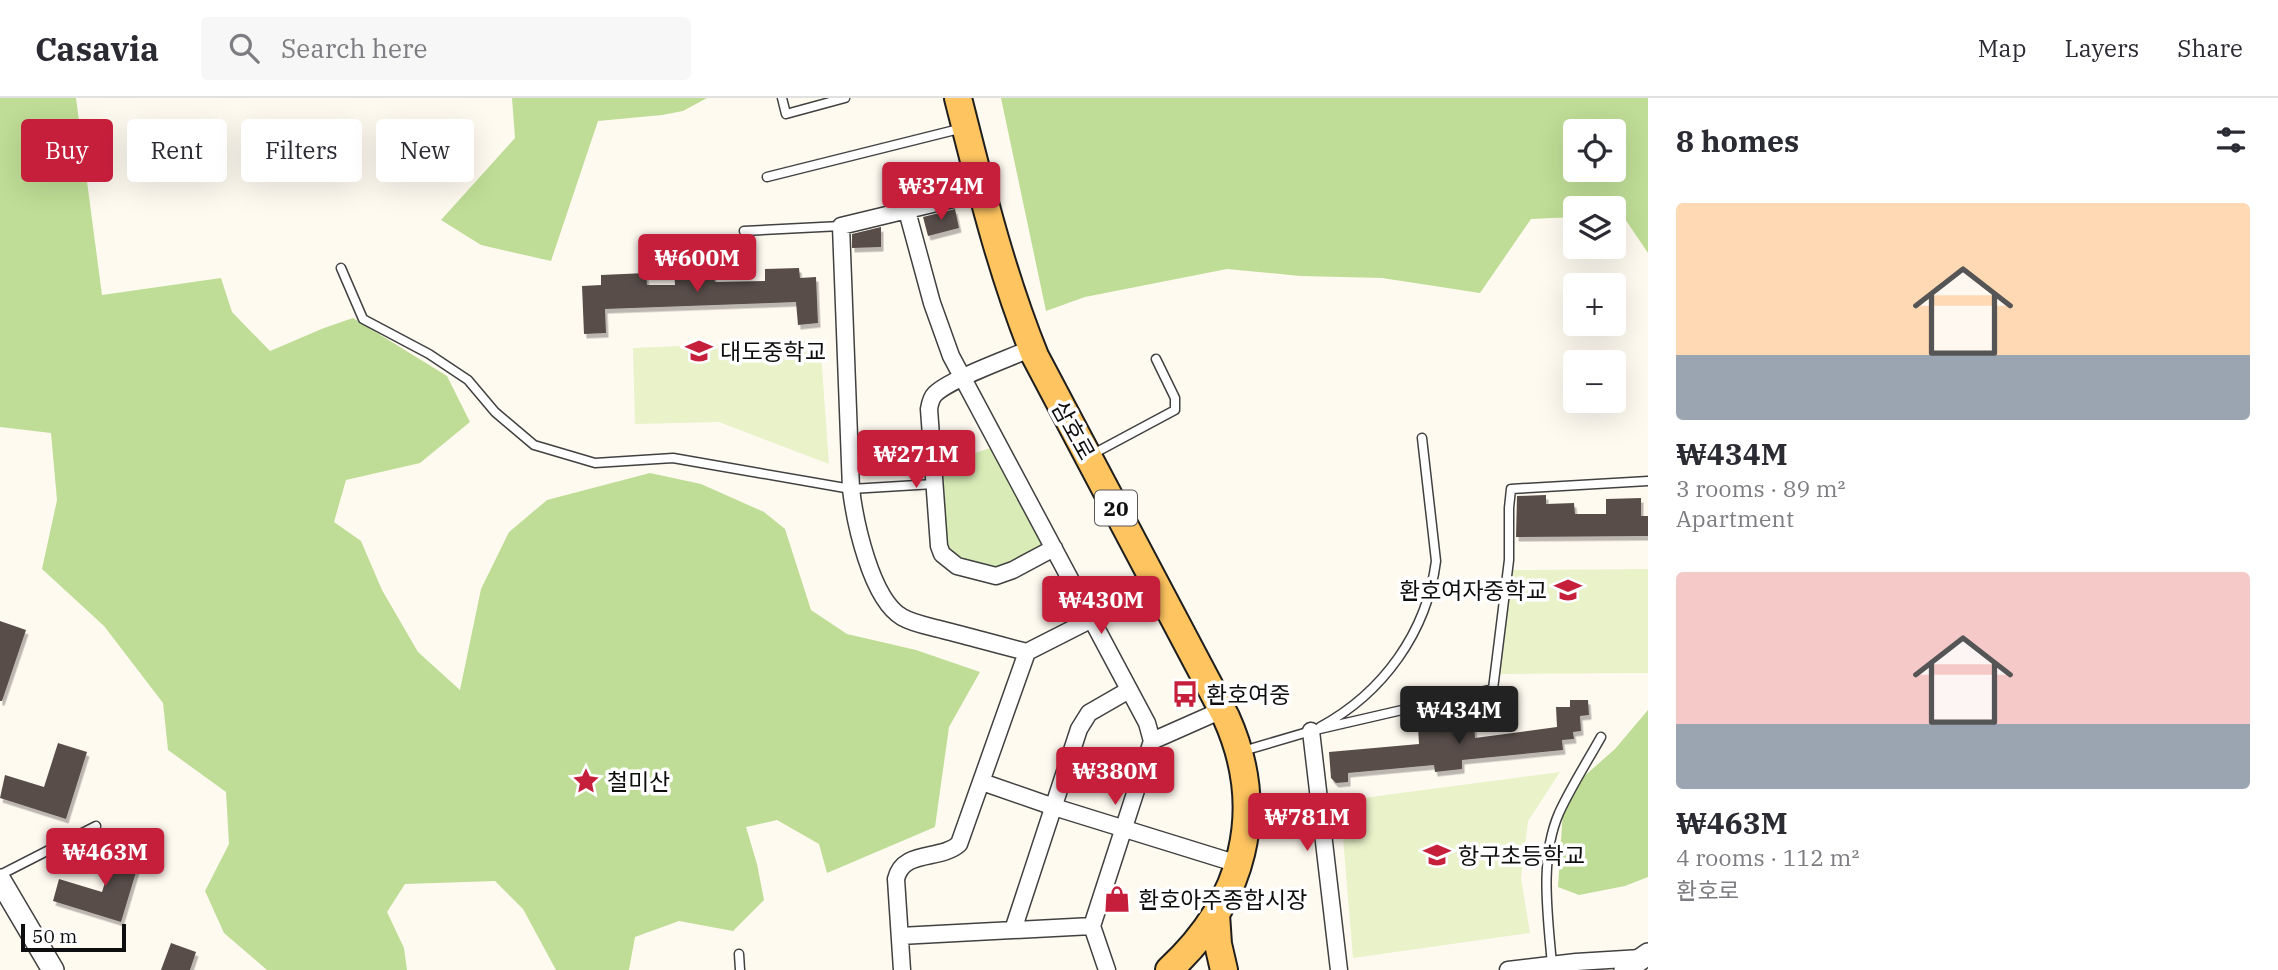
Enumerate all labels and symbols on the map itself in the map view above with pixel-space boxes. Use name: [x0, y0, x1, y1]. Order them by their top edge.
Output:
pin: ₩374M: [892, 162, 990, 222]
pin: ₩600M: [648, 234, 746, 294]
school or university icon: 대도중학교: [684, 336, 714, 366]
place label: 대도중학교: [720, 336, 826, 366]
street label: 삼호로: [1045, 395, 1103, 465]
pin: ₩271M: [867, 430, 965, 490]
road number: 20: [1095, 490, 1137, 526]
place label: 환호여자중학교: [1399, 575, 1547, 605]
school or university icon: 환호여자중학교: [1553, 575, 1583, 605]
pin: ₩430M: [1052, 576, 1150, 636]
bus stop icon: 환호여중: [1170, 679, 1200, 709]
place label: 환호여중: [1206, 679, 1291, 709]
pin: ₩434M: [1410, 686, 1508, 746]
pin: ₩380M: [1066, 748, 1164, 807]
place icon: 철미산: [571, 766, 601, 796]
place label: 철미산: [607, 766, 670, 796]
pin: ₩781M: [1258, 794, 1356, 853]
pin: ₩463M: [56, 828, 154, 888]
school or university icon: 항구초등학교: [1422, 840, 1452, 870]
place label: 항구초등학교: [1458, 840, 1585, 870]
shop icon: 환호아주종합시장: [1102, 884, 1132, 914]
place label: 환호아주종합시장: [1138, 884, 1307, 914]
scale bar: [21, 921, 126, 953]

